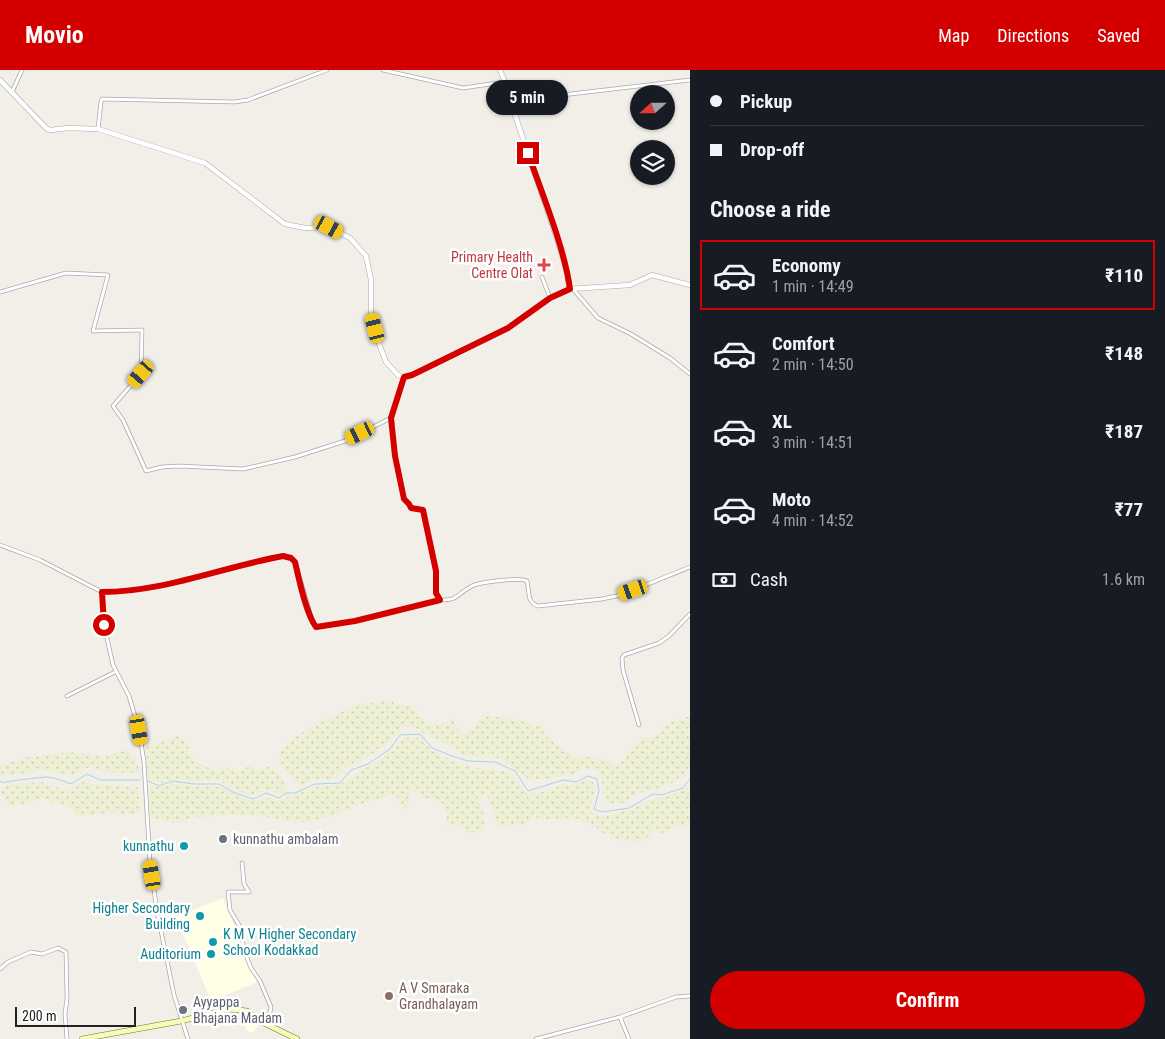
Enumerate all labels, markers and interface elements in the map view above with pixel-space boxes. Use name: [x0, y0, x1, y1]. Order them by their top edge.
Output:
text: Movio: [25, 21, 84, 49]
text: Map: [938, 25, 969, 46]
text: Directions: [997, 25, 1069, 46]
text: Saved: [1097, 25, 1140, 46]
callout: 5 min: [487, 81, 569, 116]
north arrow: [630, 85, 675, 130]
map controls: [630, 85, 675, 185]
text: 5 min: [509, 88, 545, 107]
text: Pickup: [740, 90, 792, 113]
text: Drop-off: [740, 138, 804, 161]
button: layers: [630, 140, 675, 185]
route end: [517, 142, 539, 164]
text: Choose a ride: [710, 197, 831, 222]
car: [312, 213, 345, 241]
place label: Primary Health Centre Olat: [451, 249, 533, 281]
icon: car: [712, 253, 757, 298]
text: Economy: [772, 254, 841, 277]
marker: Primary Health Centre Olat: [537, 258, 551, 272]
text: ₹110: [1105, 264, 1143, 287]
text: 1 min · 14:49: [772, 277, 854, 296]
car: [364, 312, 385, 344]
icon: car: [712, 331, 757, 376]
text: Comfort: [772, 332, 835, 355]
text: ₹148: [1105, 342, 1143, 365]
text: 2 min · 14:50: [772, 355, 854, 374]
car: [125, 358, 156, 390]
icon: car: [712, 409, 757, 454]
text: XL: [772, 410, 792, 433]
car: [343, 420, 376, 446]
text: ₹187: [1105, 420, 1143, 443]
text: 3 min · 14:51: [772, 433, 854, 452]
icon: car: [712, 487, 757, 532]
text: Moto: [772, 488, 811, 511]
text: ₹77: [1115, 498, 1143, 521]
text: 4 min · 14:52: [772, 511, 854, 530]
icon: cash: [710, 566, 738, 594]
text: Cash: [750, 568, 788, 591]
text: 1.6 km: [1102, 570, 1145, 589]
car: [616, 578, 649, 602]
route start: [93, 614, 115, 636]
car: [129, 714, 148, 746]
place label: kunnathu ambalam: [233, 831, 339, 847]
marker: kunnathu ambalam: [217, 833, 229, 845]
place label: kunnathu: [123, 838, 174, 854]
marker: kunnathu: [178, 840, 190, 852]
car: [142, 859, 161, 891]
place label: Higher Secondary Building: [92, 900, 190, 932]
marker: Higher Secondary Building: [194, 910, 206, 922]
place label: K M V Higher Secondary School Kodakkad: [223, 926, 356, 958]
marker: K M V Higher Secondary School Kodakkad: [207, 936, 219, 948]
place label: Auditorium: [140, 946, 201, 962]
marker: Auditorium: [205, 948, 217, 960]
button: Confirm: [710, 971, 1145, 1029]
place label: A V Smaraka Grandhalayam: [399, 980, 478, 1012]
marker: A V Smaraka Grandhalayam: [383, 990, 395, 1002]
place label: Ayyappa Bhajana Madam: [193, 994, 282, 1026]
scale bar: [15, 1004, 136, 1027]
marker: Ayyappa Bhajana Madam: [177, 1004, 189, 1016]
text: 200 m: [22, 1008, 57, 1024]

